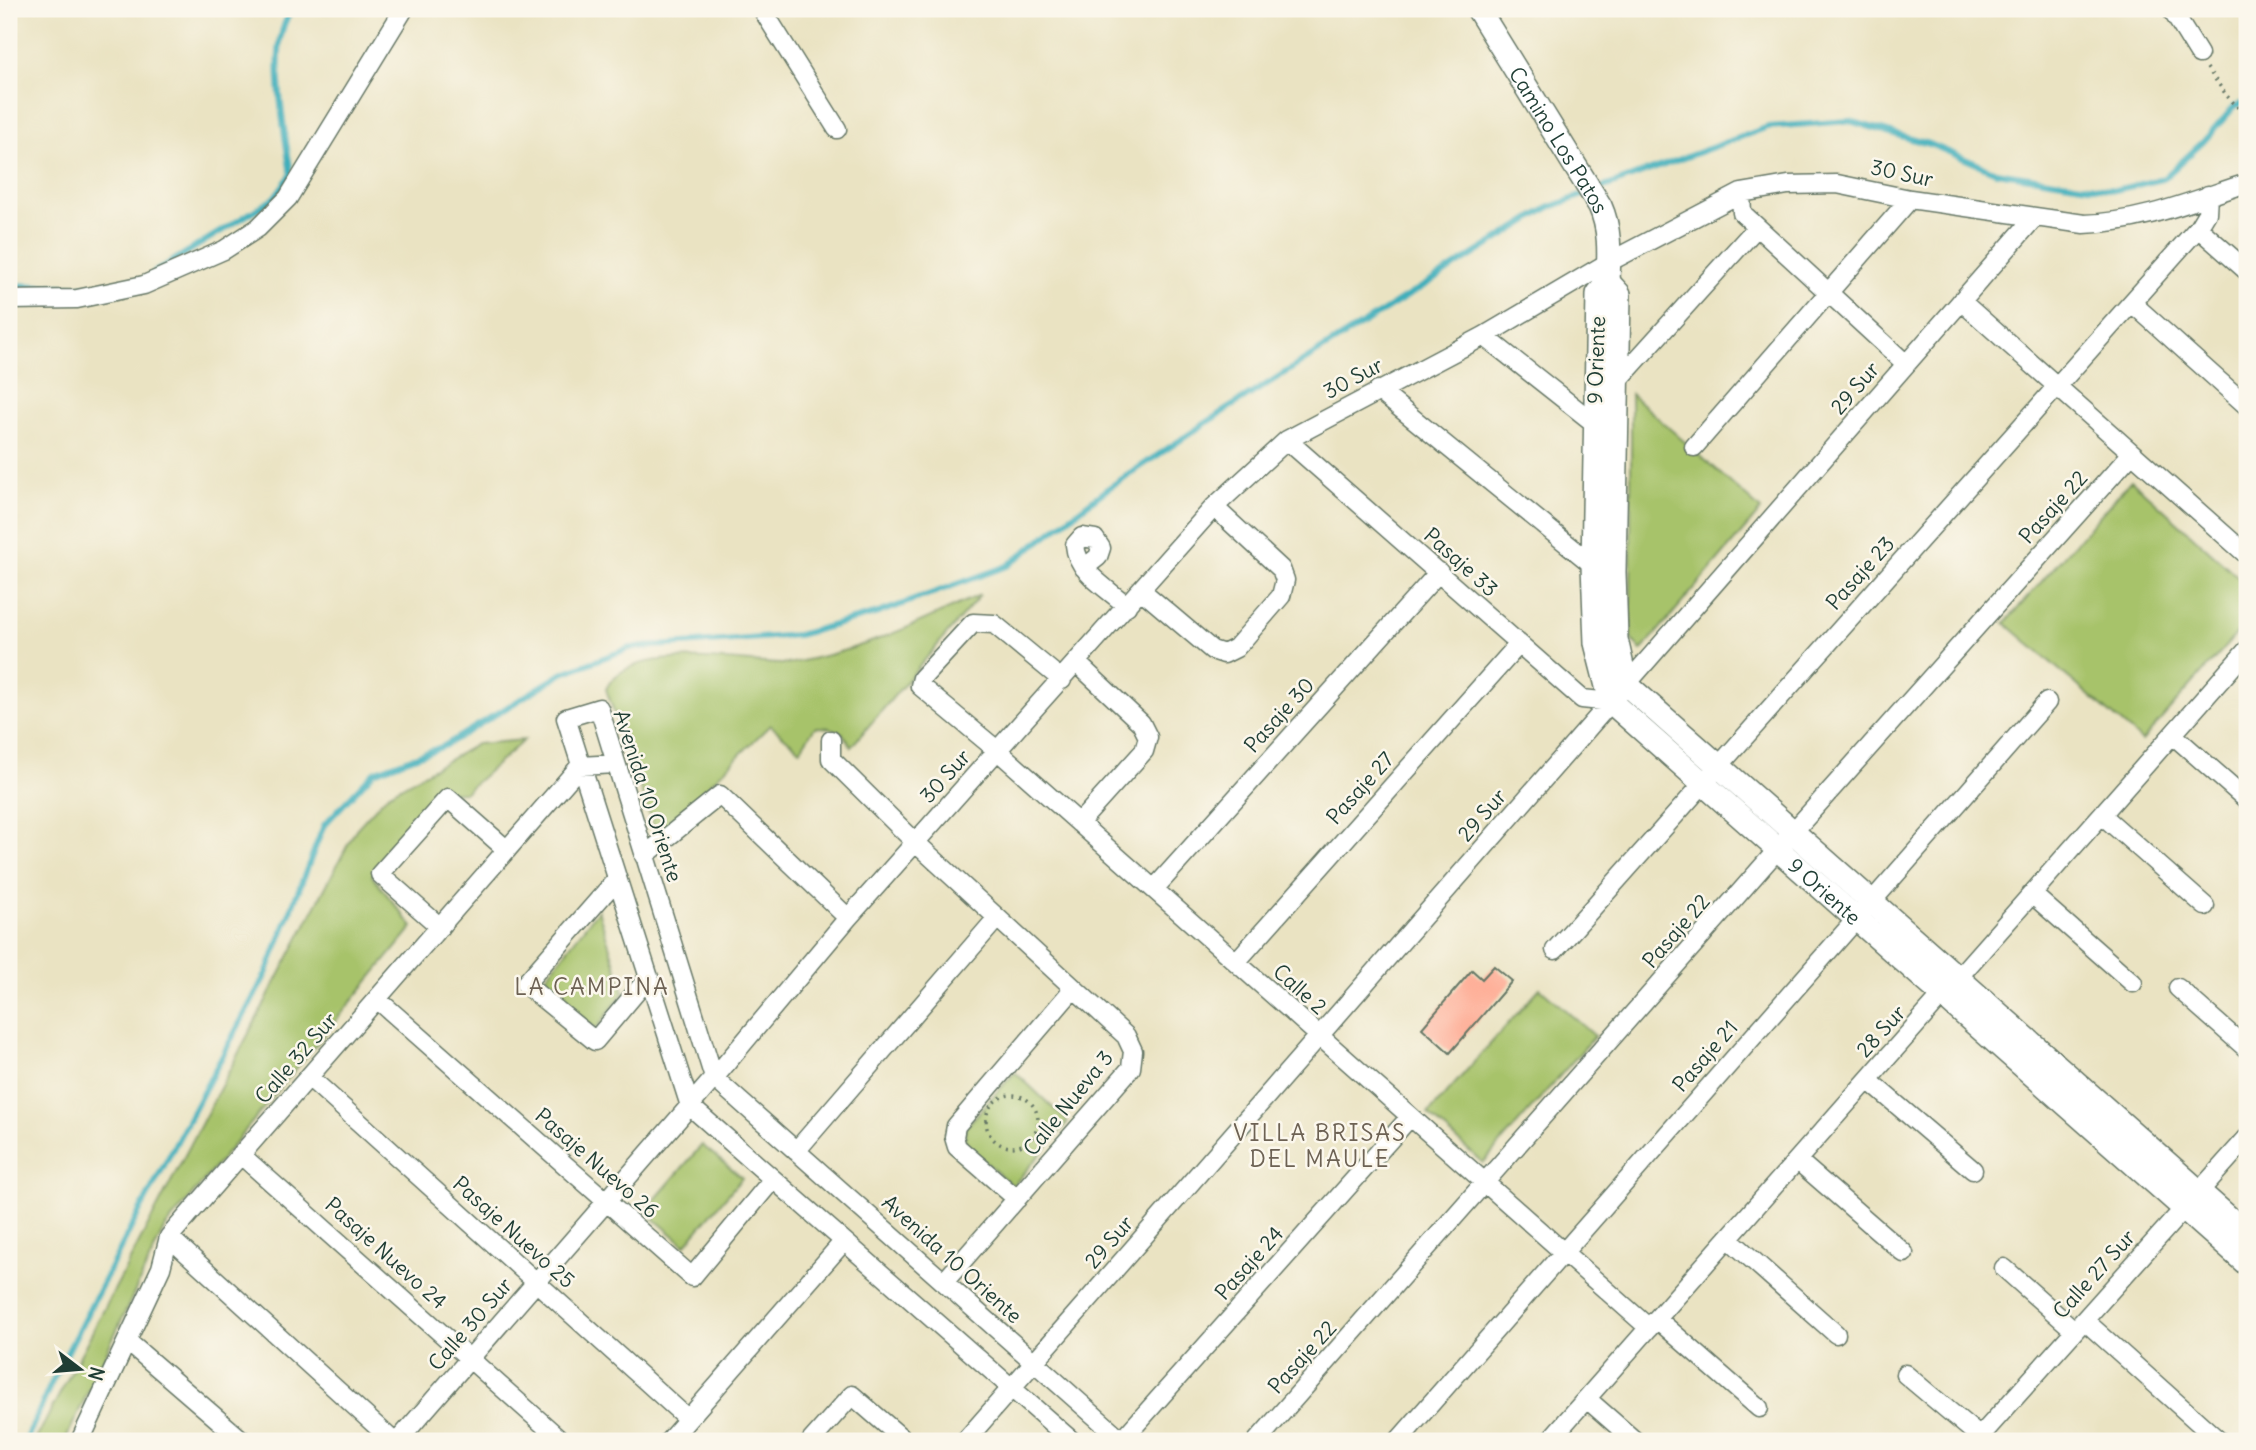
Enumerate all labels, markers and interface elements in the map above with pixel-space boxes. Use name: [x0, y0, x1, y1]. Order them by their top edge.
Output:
street label: Camino Los Patos: [1503, 61, 1615, 217]
street label: 30 Sur: [1868, 153, 1936, 193]
street label: 9 Oriente: [1581, 316, 1611, 404]
street label: 30 Sur: [1319, 351, 1388, 405]
street label: 29 Sur: [1825, 356, 1886, 420]
street label: Pasaje 22: [2013, 465, 2093, 549]
street label: Pasaje 33: [1418, 522, 1504, 602]
street label: Pasaje 23: [1820, 530, 1900, 616]
street label: Pasaje 30: [1238, 672, 1320, 758]
street label: Avenida 10 Oriente: [607, 707, 689, 885]
street label: 30 Sur: [914, 743, 976, 809]
street label: Pasaje 27: [1320, 746, 1400, 830]
street label: 29 Sur: [1452, 783, 1513, 847]
street label: 9 Oriente: [1783, 852, 1867, 930]
street label: Pasaje 22: [1636, 888, 1716, 974]
street label: Calle 2: [1268, 958, 1332, 1020]
district label: LA CAMPINA: [514, 972, 670, 1001]
street label: 28 Sur: [1851, 999, 1912, 1063]
street label: Calle 32 Sur: [249, 1006, 343, 1109]
street label: Pasaje 21: [1666, 1015, 1744, 1097]
street label: Calle Nueva 3: [1017, 1045, 1119, 1161]
street label: Pasaje Nuevo 26: [530, 1102, 664, 1224]
district label: VILLA BRISAS DEL MAULE: [1233, 1118, 1407, 1173]
street label: Pasaje Nuevo 25: [447, 1170, 581, 1294]
street label: Avenida 10 Oriente: [876, 1189, 1028, 1329]
street label: Pasaje Nuevo 24: [319, 1191, 453, 1315]
street label: 29 Sur: [1079, 1210, 1140, 1274]
street label: Pasaje 24: [1209, 1221, 1289, 1305]
street label: Calle 27 Sur: [2047, 1224, 2141, 1324]
street label: Calle 30 Sur: [422, 1272, 518, 1376]
street label: Pasaje 22: [1262, 1315, 1342, 1399]
north arrow: [46, 1334, 116, 1404]
text: N: [83, 1364, 110, 1383]

